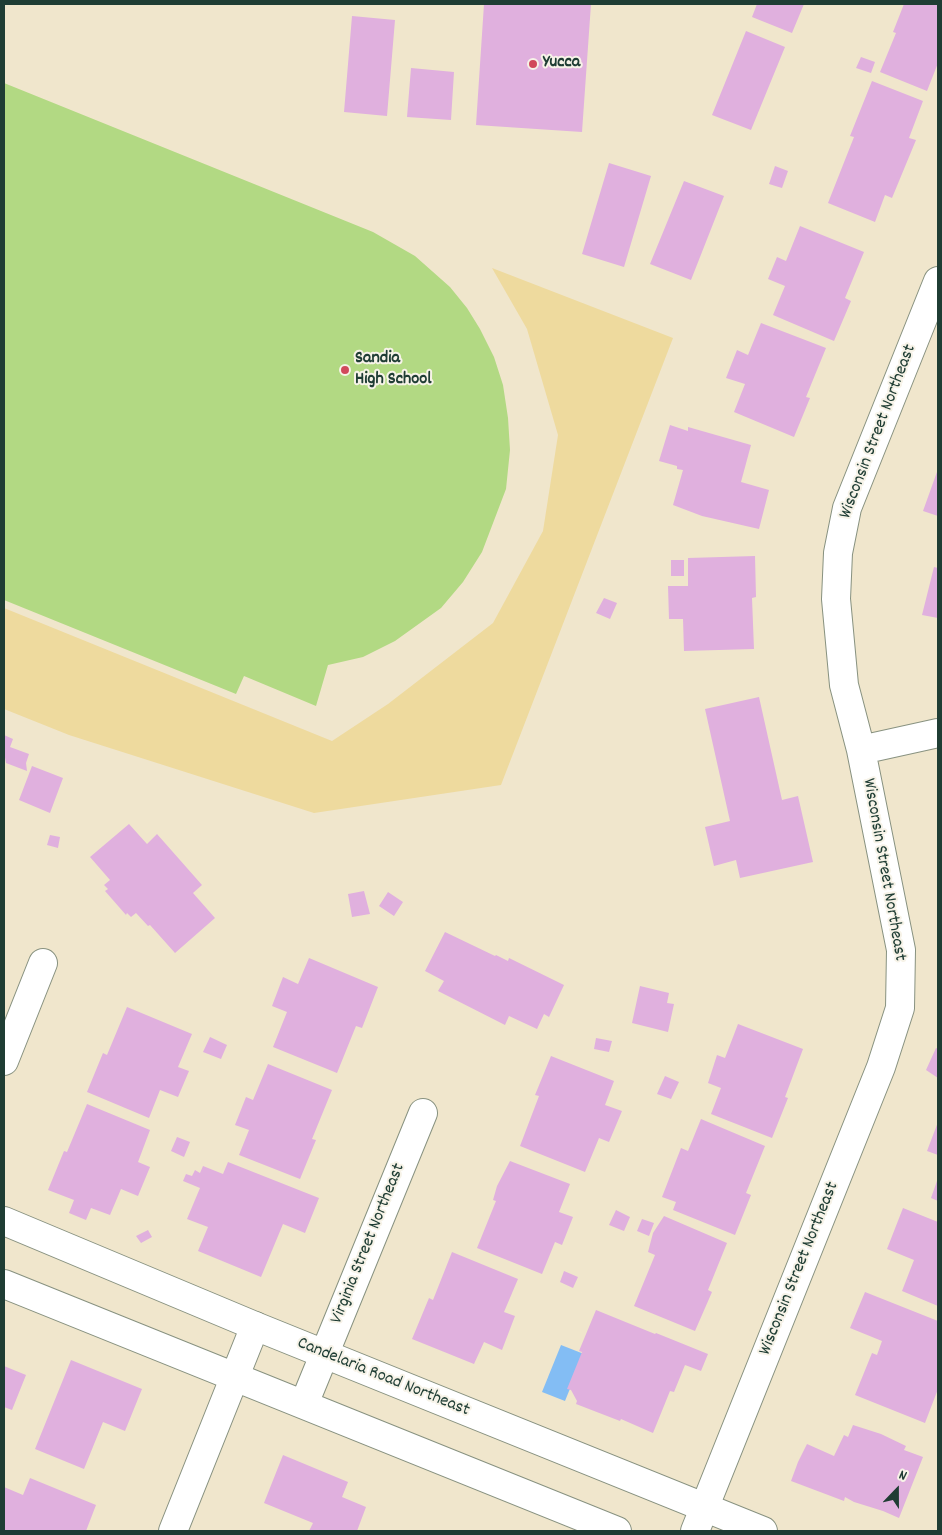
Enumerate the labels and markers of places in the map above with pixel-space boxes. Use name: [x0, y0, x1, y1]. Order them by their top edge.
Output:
place label: Yucca: [543, 53, 580, 75]
marker: Yucca: [527, 58, 539, 70]
place label: Sandia High School: [355, 349, 431, 392]
marker: Sandia High School: [339, 364, 351, 376]

